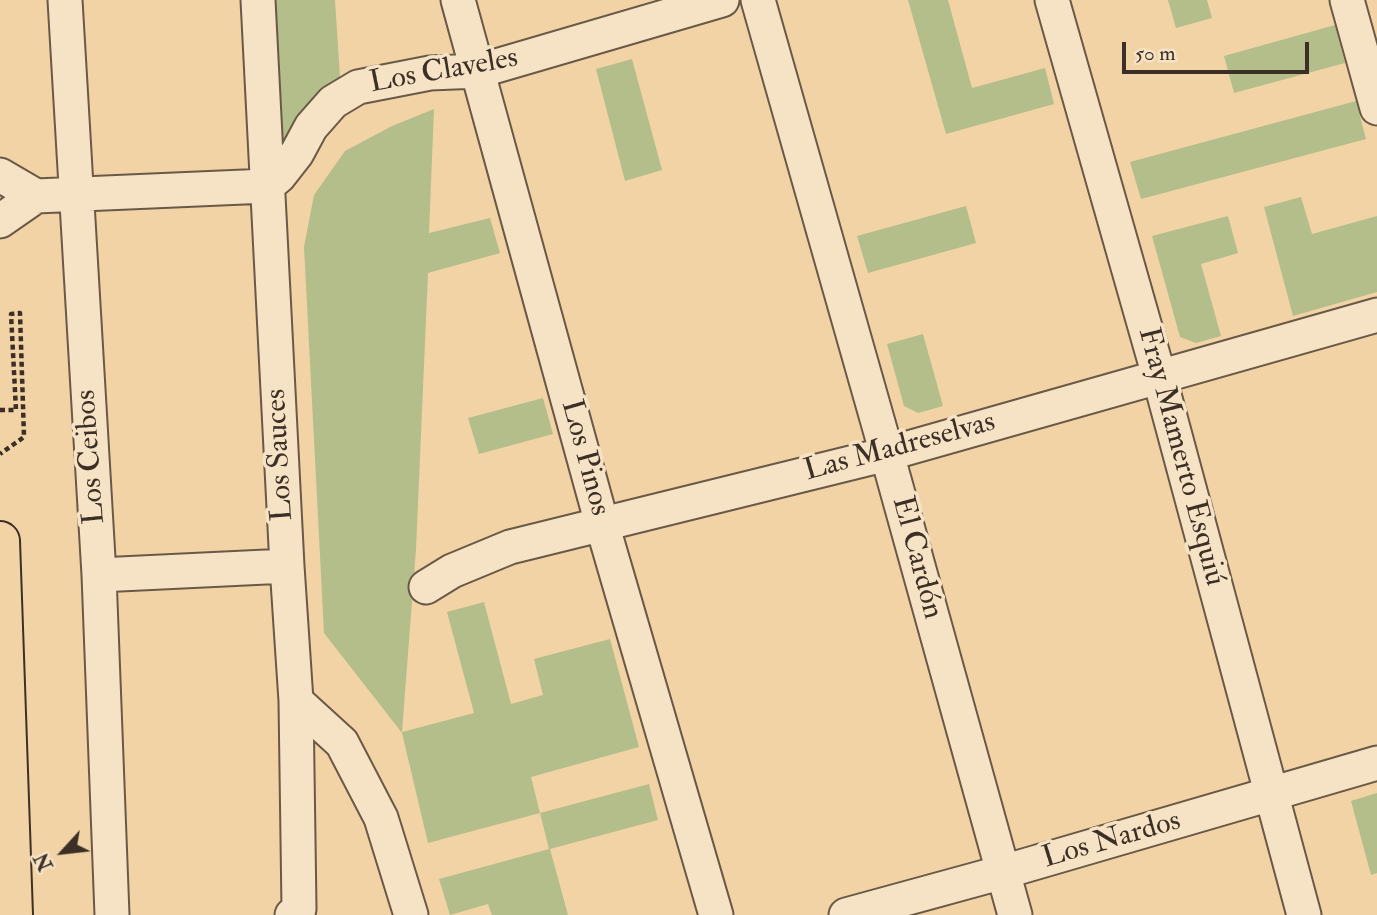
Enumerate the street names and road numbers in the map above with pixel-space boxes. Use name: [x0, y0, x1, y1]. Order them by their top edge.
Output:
street label: Los Claveles: [367, 41, 521, 103]
street label: Fray Mamerto Esquiú: [1128, 324, 1232, 590]
street label: Los Sauces: [260, 388, 302, 522]
street label: Los Ceibos: [69, 389, 115, 525]
street label: Los Pinos: [551, 396, 617, 520]
street label: Las Madreselvas: [801, 405, 999, 491]
street label: El Cardón: [882, 493, 950, 623]
street label: Los Nardos: [1039, 804, 1185, 878]

